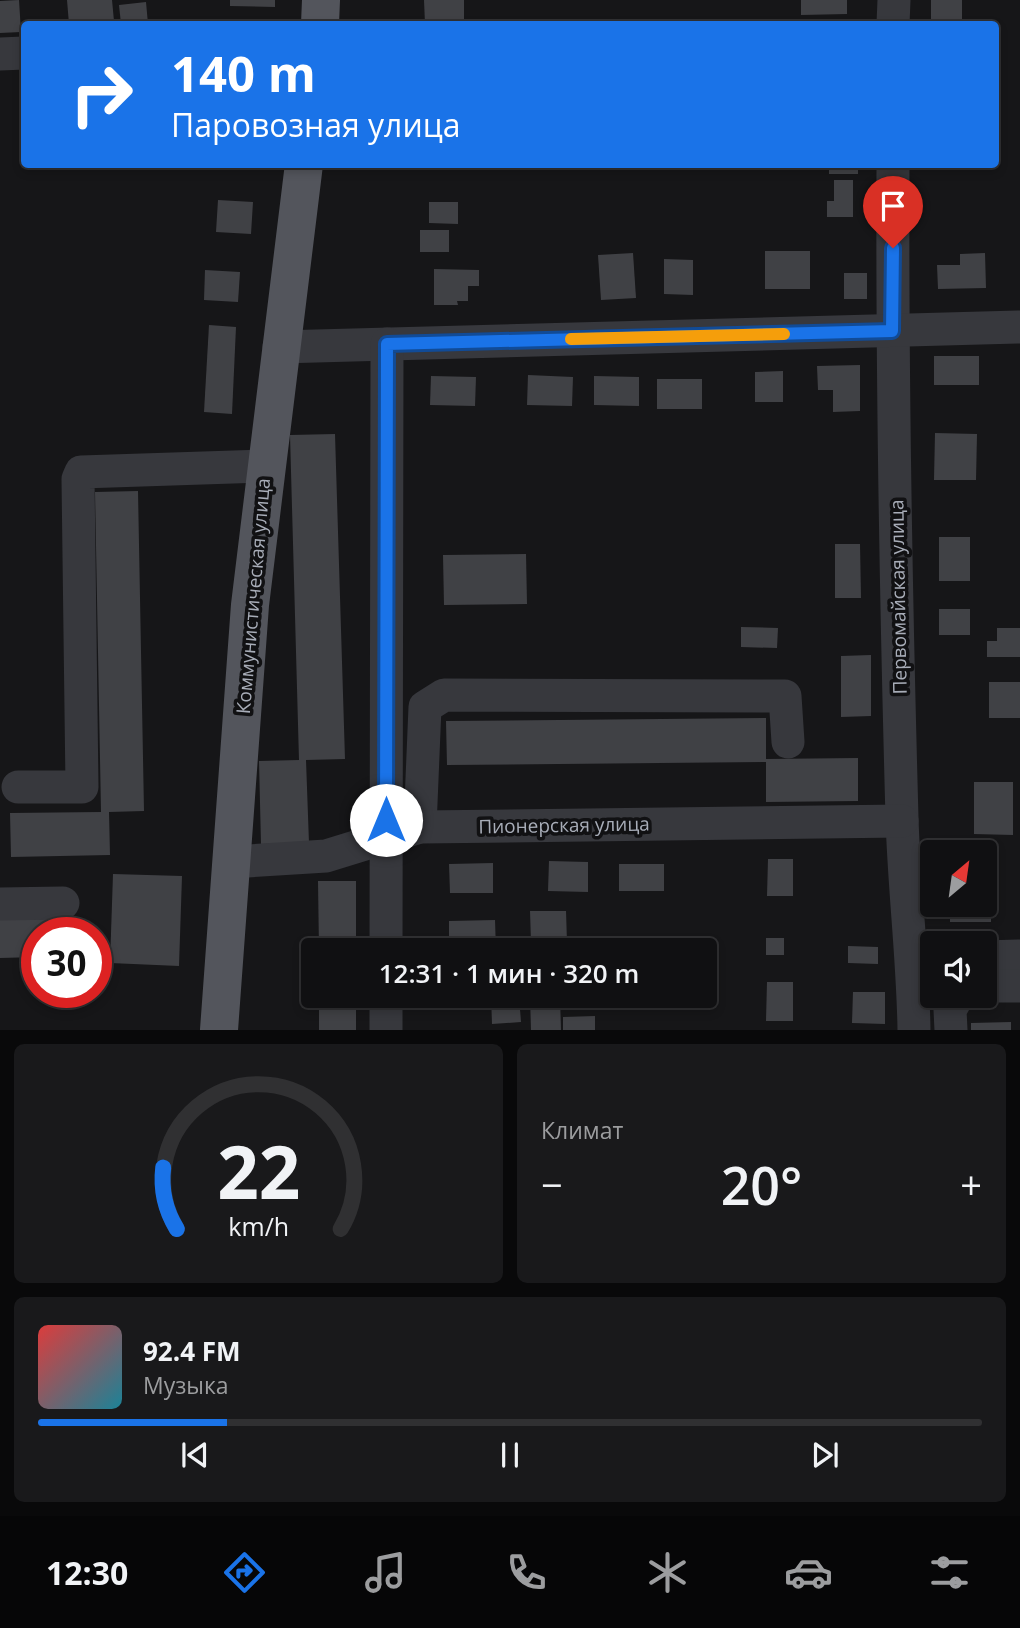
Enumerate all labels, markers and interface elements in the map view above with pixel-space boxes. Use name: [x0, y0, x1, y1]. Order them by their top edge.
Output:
text: 140 m: [171, 40, 316, 106]
icon: right: [56, 49, 147, 140]
text: Паровозная улица: [171, 103, 461, 146]
pin: [863, 176, 923, 248]
icon: arrive: [874, 187, 912, 225]
street label: Коммунистическая улица: [230, 477, 276, 715]
street label: Первомайская улица: [883, 499, 913, 695]
position arrow: [349, 783, 423, 857]
street label: Пионерская улица: [478, 811, 650, 839]
north arrow: [920, 840, 998, 917]
map controls: [920, 840, 997, 1008]
speed limit sign: 30: [21, 917, 112, 1008]
button: sound: [920, 931, 997, 1008]
text: 12:31 · 1 мин · 320 m: [379, 955, 639, 991]
text: Климат: [541, 1114, 623, 1146]
text: 22: [217, 1122, 300, 1221]
text: 20°: [721, 1149, 802, 1220]
text: −: [541, 1158, 563, 1210]
text: +: [960, 1158, 982, 1210]
text: km/h: [228, 1209, 289, 1243]
text: 92.4 FM: [143, 1333, 241, 1369]
text: Музыка: [143, 1369, 229, 1401]
icon: previous: [176, 1436, 214, 1474]
icon: pause: [491, 1436, 529, 1474]
icon: next: [806, 1436, 844, 1474]
icon: directions: [220, 1548, 269, 1597]
icon: music: [361, 1548, 410, 1597]
icon: phone: [502, 1548, 551, 1597]
icon: climate: [643, 1548, 692, 1597]
icon: car: [784, 1548, 833, 1597]
icon: filters: [925, 1548, 974, 1597]
text: 12:30: [46, 1551, 128, 1594]

